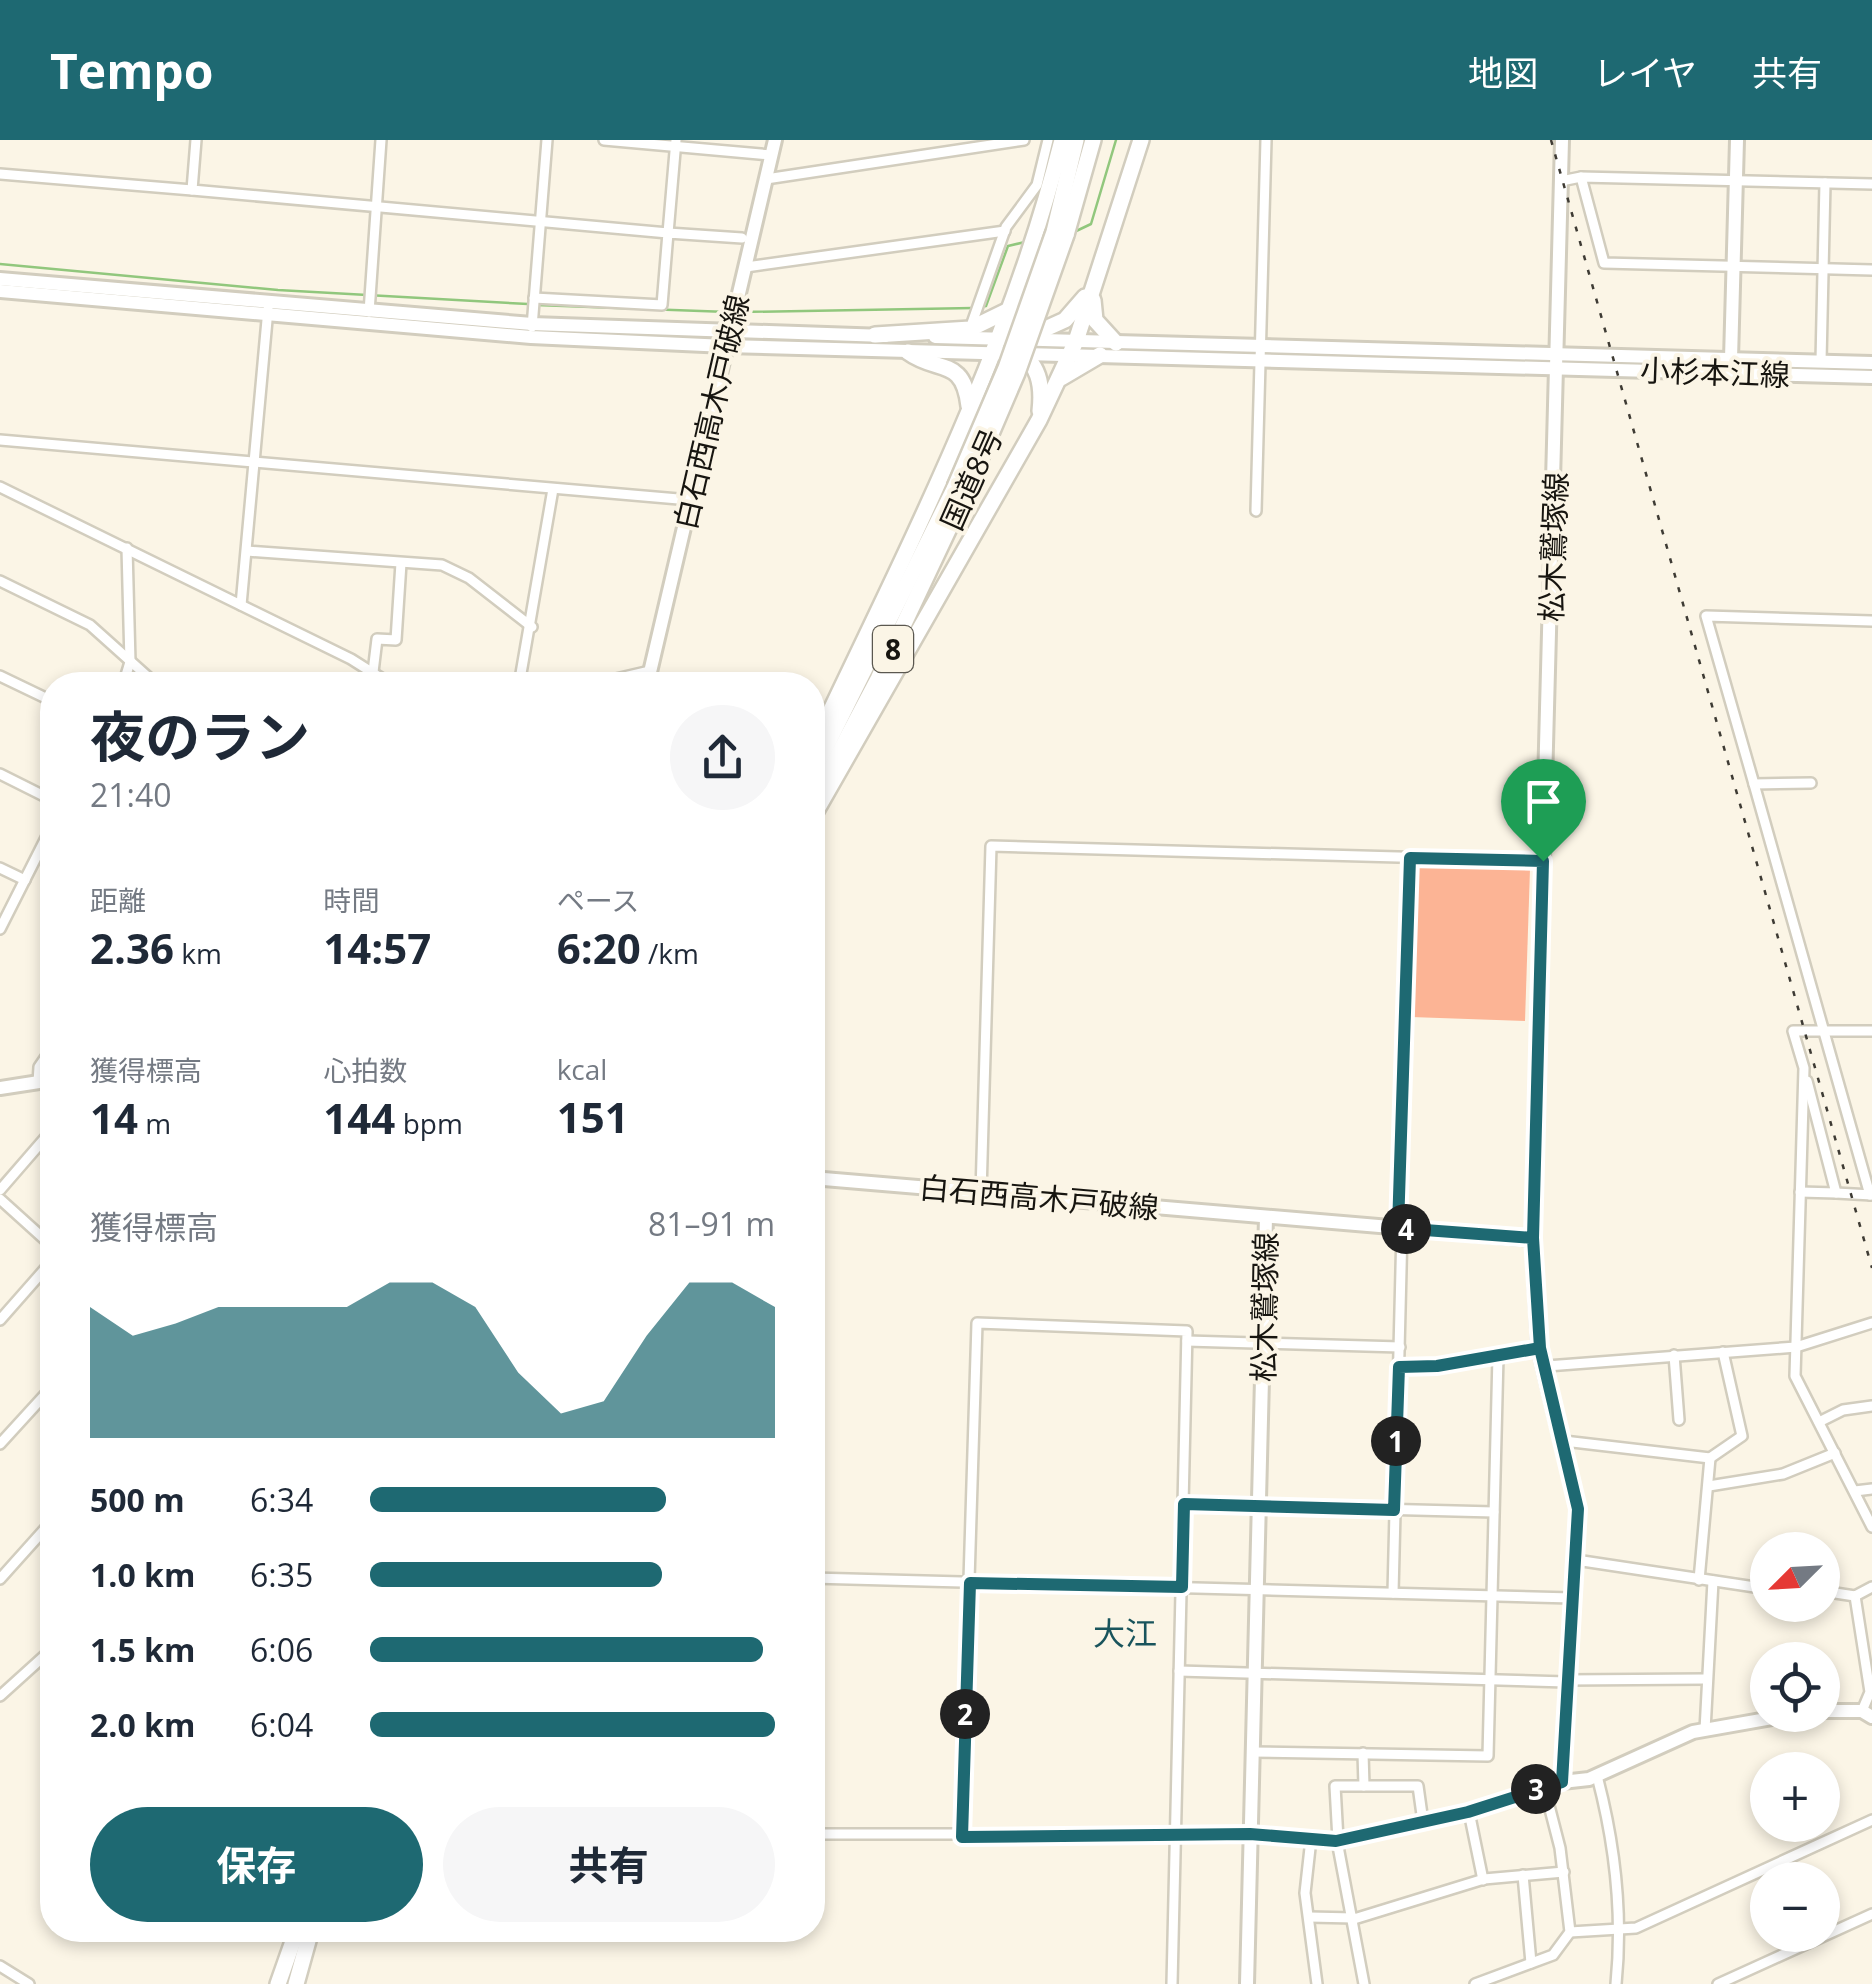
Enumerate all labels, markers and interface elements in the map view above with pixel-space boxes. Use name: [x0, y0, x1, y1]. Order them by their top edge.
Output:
text: Tempo: [50, 38, 213, 103]
text: 地図: [1468, 49, 1538, 96]
text: レイヤ: [1593, 49, 1697, 96]
text: 共有: [1752, 49, 1822, 96]
street label: 白石西高木戸破線: [664, 290, 758, 534]
street label: 小杉本江線: [1639, 349, 1791, 395]
street label: 国道8号: [930, 422, 1012, 536]
street label: 松木鷲塚線: [1530, 471, 1576, 623]
road number: 8: [873, 626, 913, 672]
text: 夜のラン: [90, 698, 310, 773]
button: share: [670, 705, 775, 810]
pin: [1501, 759, 1586, 862]
text: 21:40: [90, 773, 172, 816]
icon: arrive: [1516, 774, 1571, 829]
text: 距離: [90, 881, 146, 919]
text: 時間: [323, 881, 379, 919]
text: ペース: [557, 881, 639, 919]
text: 2.36: [90, 919, 174, 976]
text: 14:57: [323, 919, 431, 976]
text: 6:20: [557, 919, 641, 976]
text: km: [174, 934, 222, 972]
text: /km: [641, 934, 699, 972]
text: kcal: [557, 1050, 607, 1088]
text: 獲得標高: [90, 1051, 202, 1089]
text: 心拍数: [323, 1051, 407, 1089]
text: 151: [557, 1088, 629, 1145]
text: 14: [90, 1089, 138, 1146]
text: 144: [323, 1089, 395, 1146]
text: m: [138, 1104, 171, 1142]
text: bpm: [395, 1104, 463, 1142]
street label: 白石西高木戸破線: [918, 1166, 1160, 1228]
text: 81–91 m: [648, 1202, 775, 1245]
pin: 4: [1381, 1204, 1431, 1254]
text: 獲得標高: [90, 1205, 218, 1248]
text: 4: [1398, 1210, 1414, 1248]
street label: 松木鷲塚線: [1242, 1232, 1286, 1382]
pin: 1: [1371, 1416, 1421, 1466]
text: 1: [1388, 1422, 1404, 1460]
text: 500 m: [90, 1478, 185, 1521]
text: 6:34: [250, 1478, 313, 1521]
north arrow: [1750, 1532, 1840, 1622]
map controls: [1750, 1532, 1840, 1952]
text: 1.0 km: [90, 1553, 195, 1596]
text: 6:35: [250, 1553, 313, 1596]
district label: 大江: [1093, 1611, 1157, 1654]
text: 1.5 km: [90, 1628, 195, 1671]
text: 6:06: [250, 1628, 313, 1671]
button: locate: [1750, 1642, 1840, 1732]
pin: 2: [940, 1689, 990, 1739]
text: 2: [957, 1695, 973, 1733]
text: 2.0 km: [90, 1703, 195, 1746]
text: 6:04: [250, 1703, 313, 1746]
button: +: [1750, 1752, 1840, 1842]
pin: 3: [1511, 1764, 1561, 1814]
text: 3: [1528, 1770, 1544, 1808]
button: 保存: [90, 1807, 423, 1922]
button: 共有: [443, 1807, 775, 1922]
button: −: [1750, 1862, 1840, 1952]

